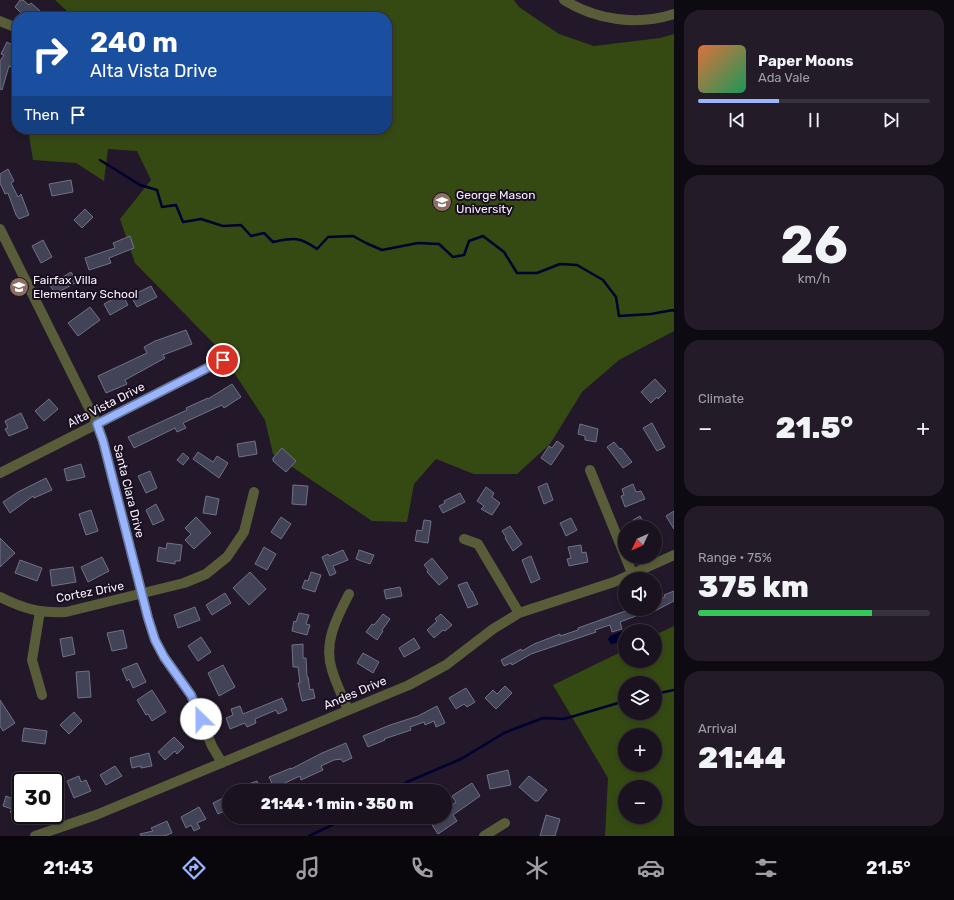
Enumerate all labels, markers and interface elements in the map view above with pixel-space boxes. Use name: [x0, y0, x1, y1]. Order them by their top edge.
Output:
text: 240 m: [90, 26, 178, 59]
icon: right: [24, 28, 76, 80]
text: Paper Moons: [758, 52, 854, 70]
text: Alta Vista Drive: [90, 60, 217, 82]
text: Ada Vale: [758, 70, 810, 85]
icon: arrive: [67, 104, 89, 126]
text: Then: [24, 106, 59, 124]
icon: previous: [726, 109, 748, 131]
icon: pause: [803, 109, 825, 131]
icon: next: [880, 109, 902, 131]
place label: George Mason University: [456, 188, 535, 216]
school or university icon: George Mason University: [431, 191, 453, 213]
text: 26: [780, 214, 848, 276]
text: km/h: [798, 271, 830, 286]
place label: Fairfax Villa Elementary School: [33, 273, 138, 301]
school or university icon: Fairfax Villa Elementary School: [8, 276, 30, 298]
pin: [206, 343, 240, 377]
icon: arrive: [212, 349, 234, 371]
street label: Alta Vista Drive: [65, 379, 147, 430]
text: Climate: [698, 391, 744, 406]
text: 21.5°: [775, 410, 853, 446]
text: −: [698, 415, 712, 442]
text: +: [916, 415, 930, 442]
street label: Santa Clara Drive: [111, 443, 147, 540]
north arrow: [618, 520, 662, 564]
map controls: [618, 520, 662, 824]
text: Range · 75%: [698, 550, 772, 565]
text: 375 km: [698, 569, 809, 605]
button: sound: [618, 572, 662, 616]
street label: Cortez Drive: [55, 579, 125, 605]
button: search: [618, 624, 662, 668]
street label: Andes Drive: [321, 673, 389, 713]
button: layers: [618, 676, 662, 720]
position arrow: [180, 698, 222, 740]
text: Arrival: [698, 721, 737, 736]
button: +: [618, 728, 662, 772]
text: 21:44: [698, 740, 786, 776]
speed limit sign: 30: [12, 772, 64, 824]
button: −: [618, 780, 662, 824]
text: 21:44 · 1 min · 350 m: [261, 795, 413, 813]
icon: directions: [180, 854, 208, 882]
icon: music: [294, 854, 322, 882]
icon: phone: [408, 854, 436, 882]
icon: climate: [523, 854, 551, 882]
icon: car: [637, 854, 665, 882]
icon: filters: [752, 854, 780, 882]
text: 21:43: [43, 857, 93, 879]
text: 21.5°: [866, 857, 911, 879]

